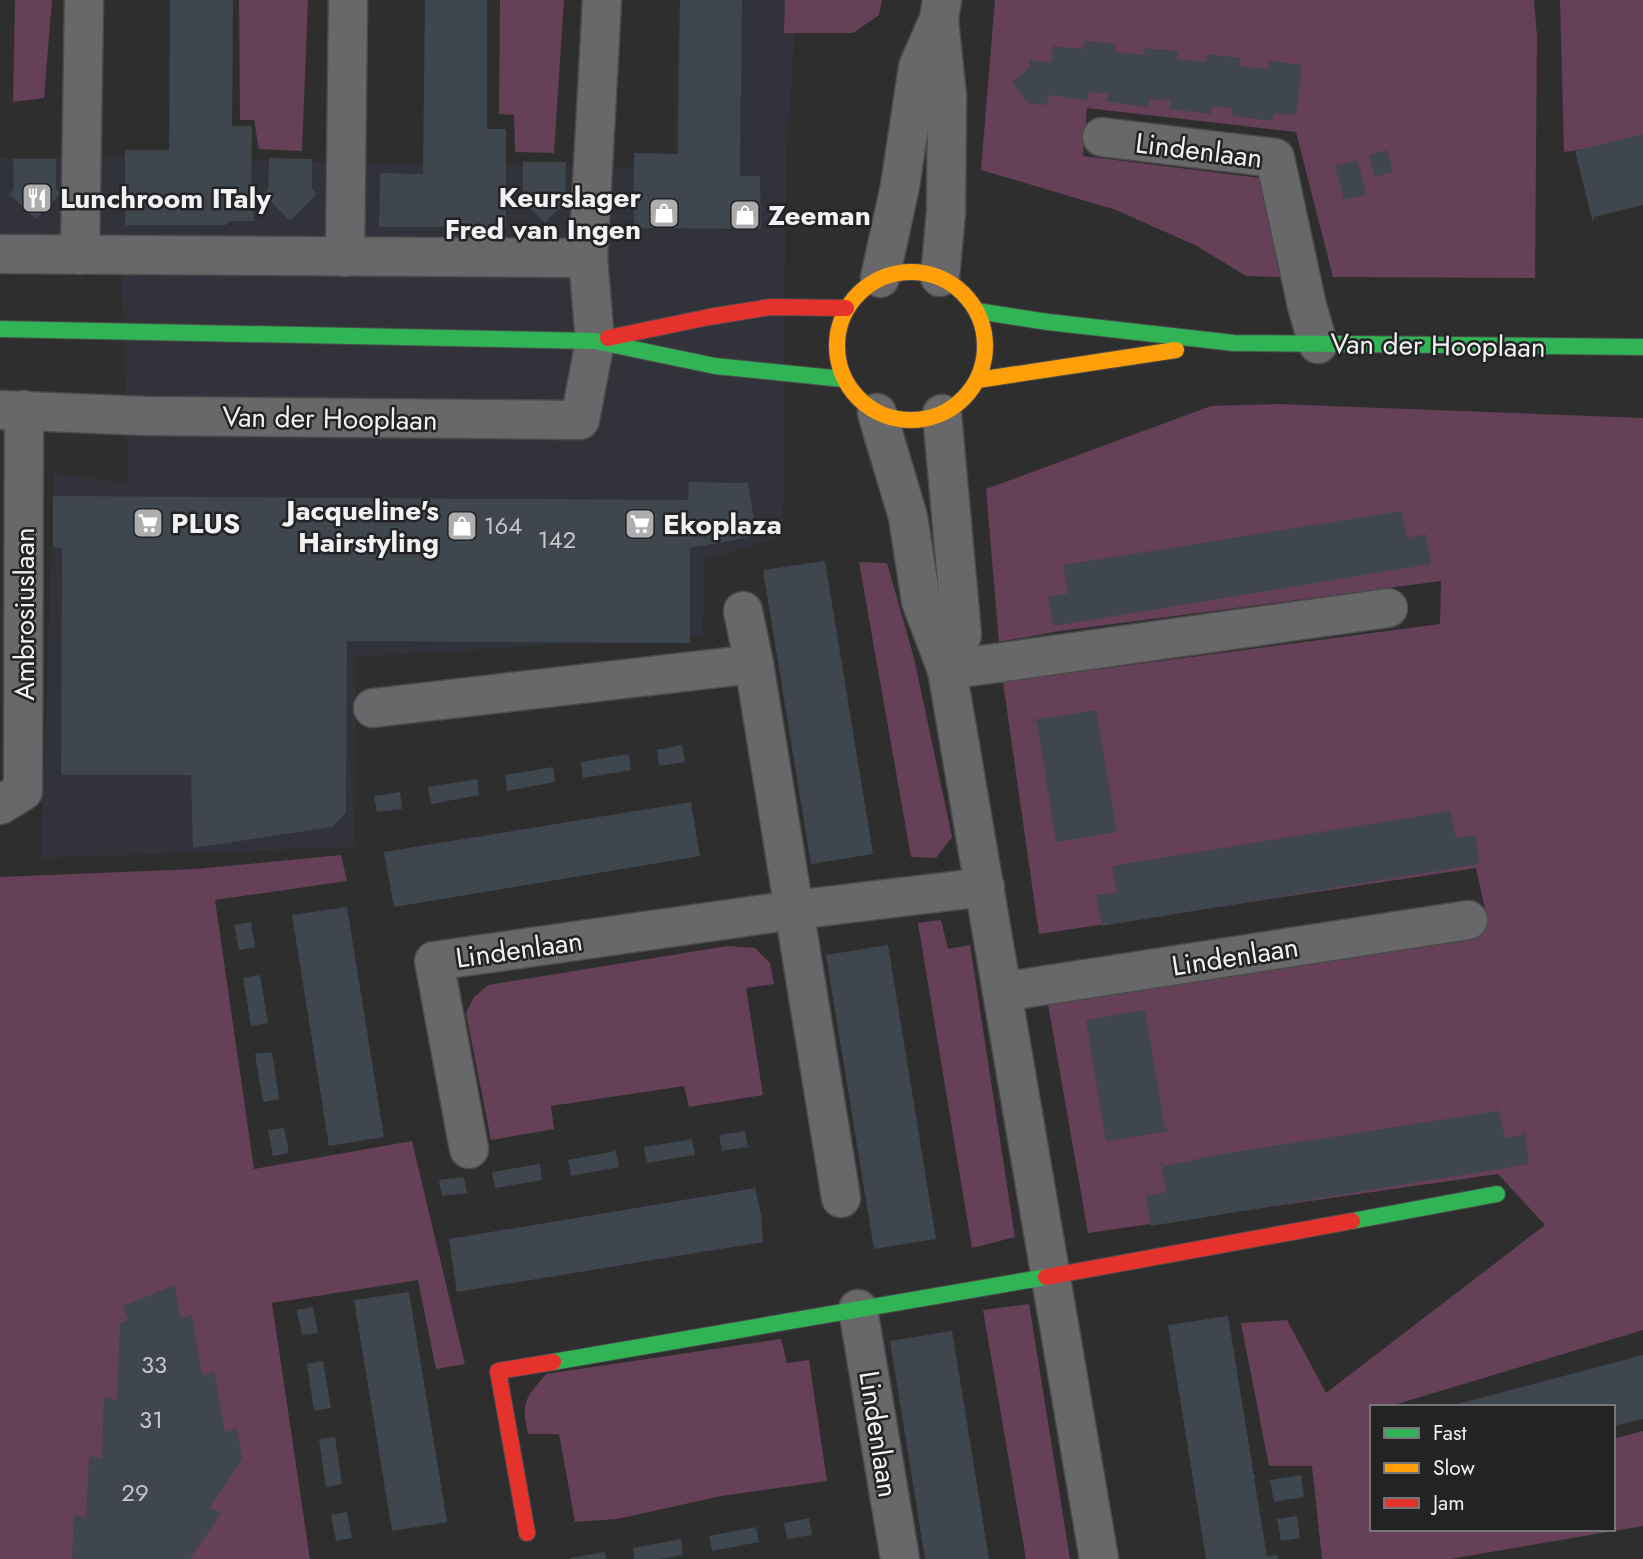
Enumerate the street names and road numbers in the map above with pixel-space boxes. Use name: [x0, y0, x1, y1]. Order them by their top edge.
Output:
street label: Lindenlaan: [1133, 122, 1265, 179]
street label: Van der Hooplaan: [1330, 323, 1546, 368]
street label: Van der Hooplaan: [222, 396, 438, 441]
street label: Ambrosiuslaan: [4, 527, 45, 701]
street label: Lindenlaan: [453, 920, 585, 979]
street label: Lindenlaan: [1169, 926, 1301, 987]
street label: Lindenlaan: [848, 1368, 909, 1500]

